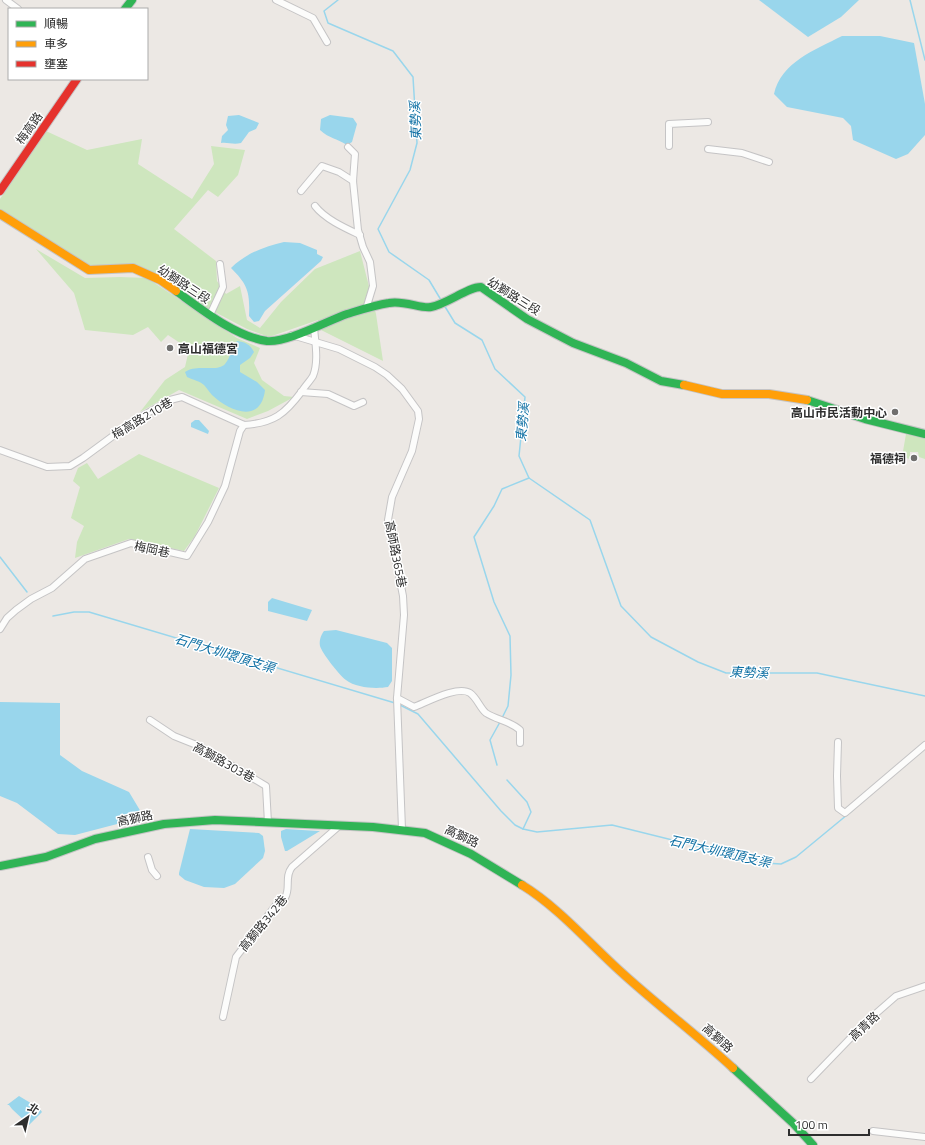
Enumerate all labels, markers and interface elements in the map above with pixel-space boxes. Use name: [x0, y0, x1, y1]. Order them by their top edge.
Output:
legend: [8, 8, 148, 80]
text: 順暢: [44, 14, 68, 33]
text: 車多: [44, 34, 68, 53]
text: 壅塞: [44, 54, 68, 73]
water label: 東勢溪: [404, 99, 426, 141]
street label: 梅高路: [11, 108, 47, 148]
street label: 幼獅路三段: [154, 260, 214, 308]
street label: 幼獅路三段: [484, 272, 544, 320]
place label: 高山福德宮: [178, 339, 238, 358]
marker: 高山福德宮: [165, 343, 175, 353]
street label: 梅高路210巷: [108, 392, 176, 444]
water label: 東勢溪: [510, 400, 534, 442]
place label: 高山市民活動中心: [791, 403, 887, 422]
marker: 高山市民活動中心: [890, 407, 900, 417]
place label: 福德祠: [870, 449, 906, 468]
marker: 福德祠: [909, 453, 919, 463]
street label: 高師路365巷: [380, 519, 412, 589]
street label: 梅岡巷: [132, 536, 172, 562]
water label: 石門大圳環頂支渠: [172, 628, 280, 678]
water label: 東勢溪: [729, 661, 771, 683]
street label: 高獅路303巷: [190, 737, 258, 787]
street label: 高獅路: [115, 805, 155, 831]
street label: 高獅路: [442, 820, 482, 852]
water label: 石門大圳環頂支渠: [667, 830, 775, 873]
street label: 高獅路342巷: [234, 891, 292, 955]
street label: 高青路: [844, 1007, 884, 1045]
street label: 高獅路: [698, 1019, 738, 1057]
north arrow: [8, 1097, 48, 1137]
text: 北: [25, 1099, 43, 1118]
scale bar: [789, 1111, 869, 1137]
text: 100 m: [795, 1115, 828, 1134]

